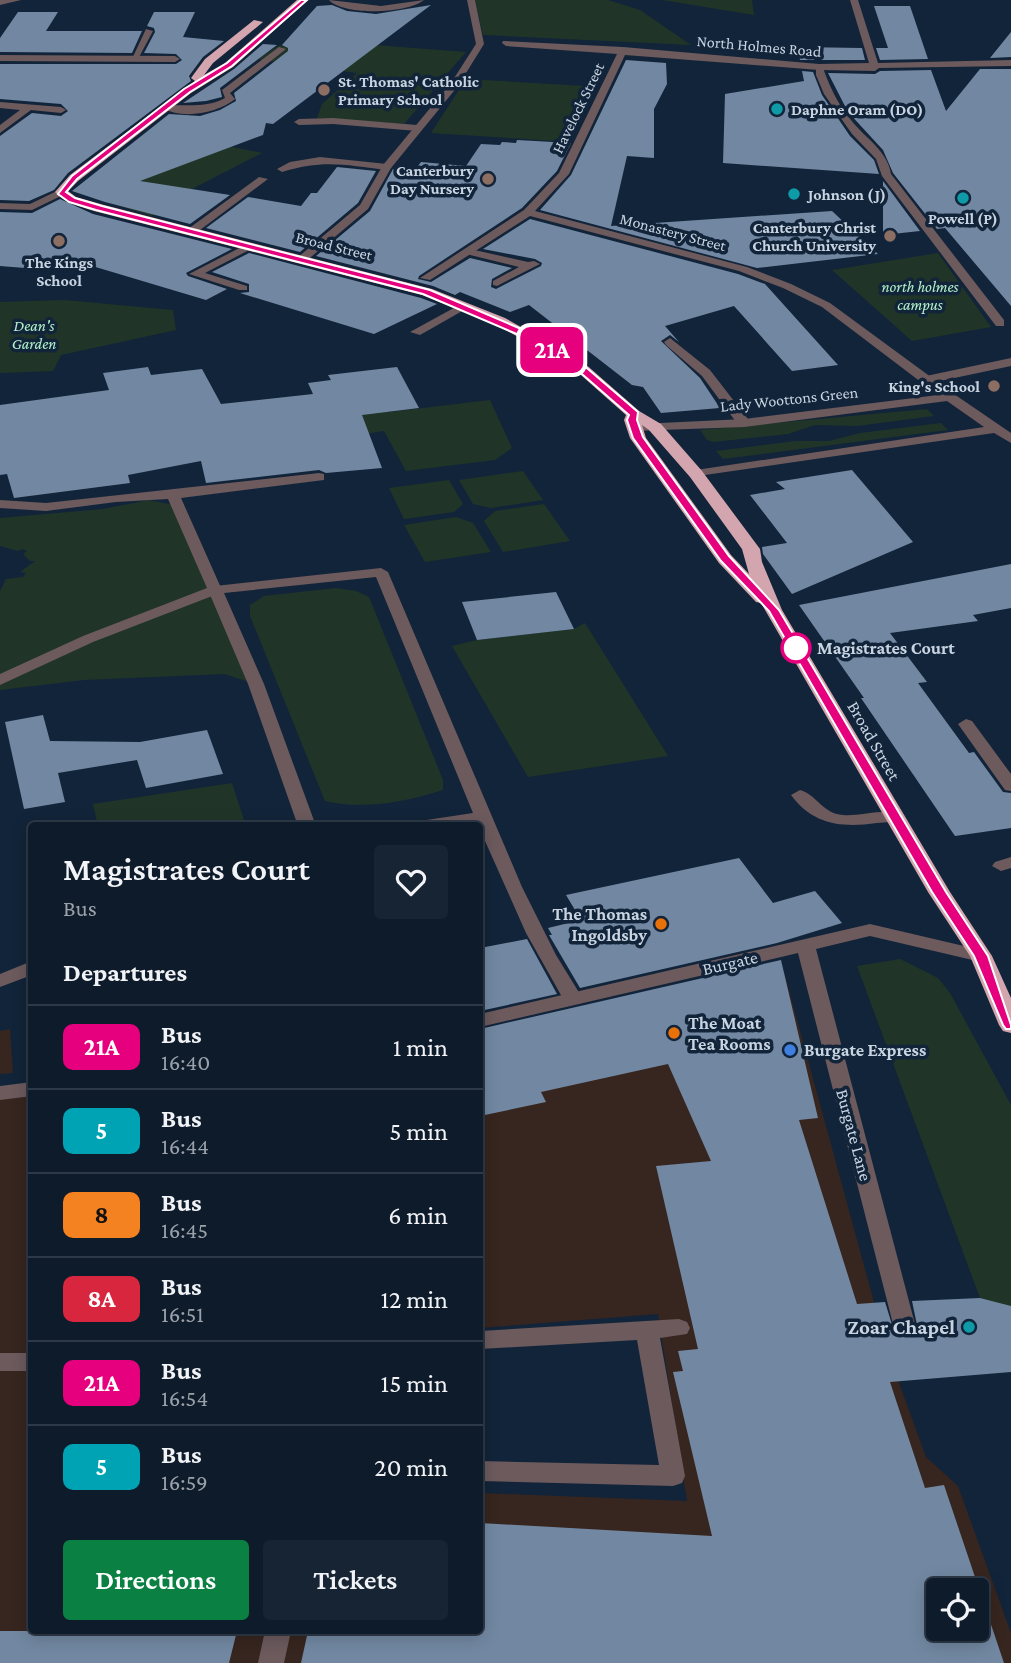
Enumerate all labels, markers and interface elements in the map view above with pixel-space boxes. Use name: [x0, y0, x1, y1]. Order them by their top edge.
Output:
street label: North Holmes Road: [696, 32, 823, 60]
street label: Havelock Street: [549, 59, 608, 156]
place label: St. Thomas' Catholic Primary School: [338, 73, 479, 108]
marker: St. Thomas' Catholic Primary School: [316, 82, 332, 98]
marker: Daphne Oram (DO): [769, 101, 785, 117]
place label: Daphne Oram (DO): [791, 101, 923, 119]
place label: Canterbury Day Nursery: [390, 162, 474, 197]
marker: Canterbury Day Nursery: [480, 171, 496, 187]
marker: Johnson (J): [786, 186, 802, 202]
place label: Johnson (J): [806, 186, 886, 204]
marker: Powell (P): [955, 190, 971, 206]
street label: Monastery Street: [618, 210, 729, 256]
place label: Powell (P): [928, 210, 998, 228]
place label: Canterbury Christ Church University: [752, 219, 876, 254]
street label: Broad Street: [294, 228, 375, 264]
marker: Canterbury Christ Church University: [882, 228, 898, 244]
marker: The Kings School: [51, 233, 67, 249]
place label: The Kings School: [25, 254, 93, 289]
park label: north holmes campus: [881, 278, 959, 314]
park label: Dean's Garden: [12, 317, 56, 352]
line badge: 21A: [512, 327, 592, 373]
text: 21A: [534, 336, 570, 363]
place label: King's School: [888, 378, 980, 395]
marker: King's School: [986, 378, 1002, 394]
street label: Lady Woottons Green: [719, 383, 859, 416]
marker: Magistrates Court: [781, 633, 811, 663]
place label: Magistrates Court: [817, 638, 955, 658]
street label: Broad Street: [843, 698, 905, 785]
button: heart: [374, 845, 448, 919]
text: Magistrates Court: [63, 850, 310, 887]
text: Bus: [63, 895, 97, 921]
place label: The Thomas Ingoldsby: [552, 904, 647, 945]
marker: The Thomas Ingoldsby: [653, 916, 669, 932]
street label: Burgate: [700, 947, 760, 979]
text: Departures: [63, 958, 187, 987]
place label: The Moat Tea Rooms: [688, 1013, 771, 1054]
text: Bus: [161, 1020, 202, 1049]
marker: The Moat Tea Rooms: [666, 1025, 682, 1041]
text: 21A: [84, 1033, 119, 1060]
text: 1 min: [393, 1033, 448, 1062]
place label: Burgate Express: [804, 1040, 926, 1060]
marker: Burgate Express: [782, 1042, 798, 1058]
text: 16:40: [161, 1049, 210, 1075]
street label: Burgate Lane: [832, 1087, 876, 1183]
text: Bus: [161, 1104, 202, 1133]
text: 5: [96, 1117, 107, 1144]
text: 5 min: [389, 1117, 448, 1146]
text: 16:44: [161, 1133, 209, 1159]
text: Bus: [161, 1188, 202, 1217]
text: 8: [95, 1201, 108, 1228]
text: 6 min: [388, 1201, 448, 1230]
text: 16:45: [161, 1217, 208, 1243]
text: Bus: [161, 1272, 202, 1301]
text: 8A: [87, 1285, 116, 1312]
text: 12 min: [380, 1285, 448, 1314]
text: 16:51: [161, 1301, 204, 1327]
place label: Zoar Chapel: [848, 1315, 955, 1339]
marker: Zoar Chapel: [961, 1319, 977, 1335]
text: Bus: [161, 1356, 202, 1385]
text: 21A: [84, 1369, 119, 1396]
text: 15 min: [381, 1369, 448, 1398]
text: 16:54: [161, 1385, 208, 1411]
text: Bus: [161, 1440, 202, 1469]
text: 5: [96, 1453, 107, 1480]
text: 20 min: [374, 1453, 448, 1482]
text: 16:59: [161, 1469, 208, 1495]
button: Directions: [63, 1540, 249, 1620]
button: Tickets: [263, 1540, 448, 1620]
map controls: [926, 1578, 989, 1641]
button: locate: [926, 1578, 989, 1641]

